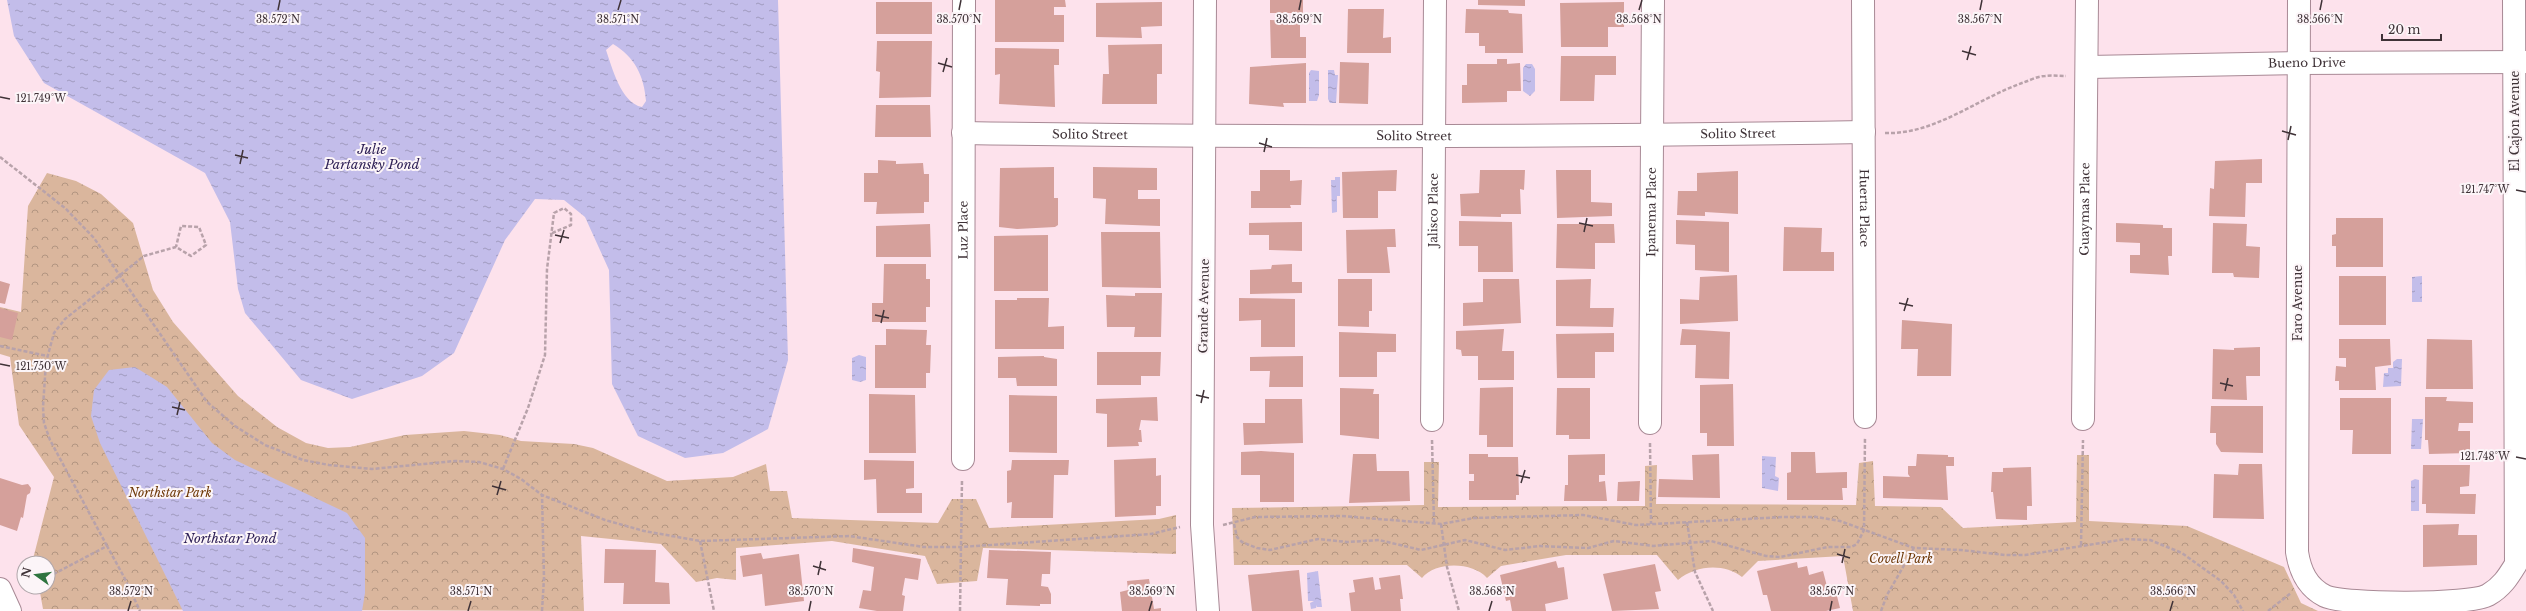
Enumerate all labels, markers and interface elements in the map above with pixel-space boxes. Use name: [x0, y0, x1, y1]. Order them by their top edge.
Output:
text: 38.572°N: [256, 13, 300, 26]
text: 38.571°N: [597, 13, 639, 26]
text: 38.570°N: [936, 13, 982, 26]
text: 38.569°N: [1276, 13, 1322, 26]
text: 38.568°N: [1616, 13, 1662, 26]
text: 38.567°N: [1958, 13, 2002, 26]
text: 38.566°N: [2297, 13, 2343, 26]
scale bar: [2382, 16, 2441, 42]
text: 20 m: [2388, 22, 2420, 37]
street label: Bueno Drive: [2268, 55, 2346, 71]
street label: El Cajon Avenue: [2507, 71, 2522, 171]
text: 121.749°W: [16, 92, 66, 105]
street label: Solito Street: [1700, 125, 1776, 141]
street label: Solito Street: [1052, 126, 1128, 142]
street label: Solito Street: [1376, 128, 1452, 143]
water label: Julie Partansky Pond: [323, 141, 420, 173]
street label: Guaymas Place: [2077, 162, 2092, 256]
street label: Ipanema Place: [1643, 167, 1659, 257]
street label: Huerta Place: [1857, 169, 1872, 247]
street label: Jalisco Place: [1425, 173, 1441, 249]
text: 121.747°W: [2461, 183, 2510, 196]
street label: Luz Place: [955, 200, 971, 260]
street label: Grande Avenue: [1195, 258, 1212, 353]
street label: Faro Avenue: [2290, 265, 2305, 341]
text: 121.750°W: [16, 360, 67, 373]
text: 121.748°W: [2460, 450, 2510, 463]
park label: Northstar Park: [127, 485, 212, 500]
water label: Northstar Pond: [183, 530, 277, 547]
park label: Covell Park: [1869, 551, 1933, 566]
north arrow: [16, 555, 56, 595]
text: N: [18, 565, 34, 579]
text: 38.572°N: [109, 585, 153, 598]
text: 38.571°N: [450, 585, 492, 598]
text: 38.570°N: [788, 585, 834, 598]
text: 38.569°N: [1129, 585, 1175, 598]
text: 38.568°N: [1469, 585, 1515, 598]
text: 38.567°N: [1810, 585, 1854, 598]
text: 38.566°N: [2150, 585, 2196, 598]

